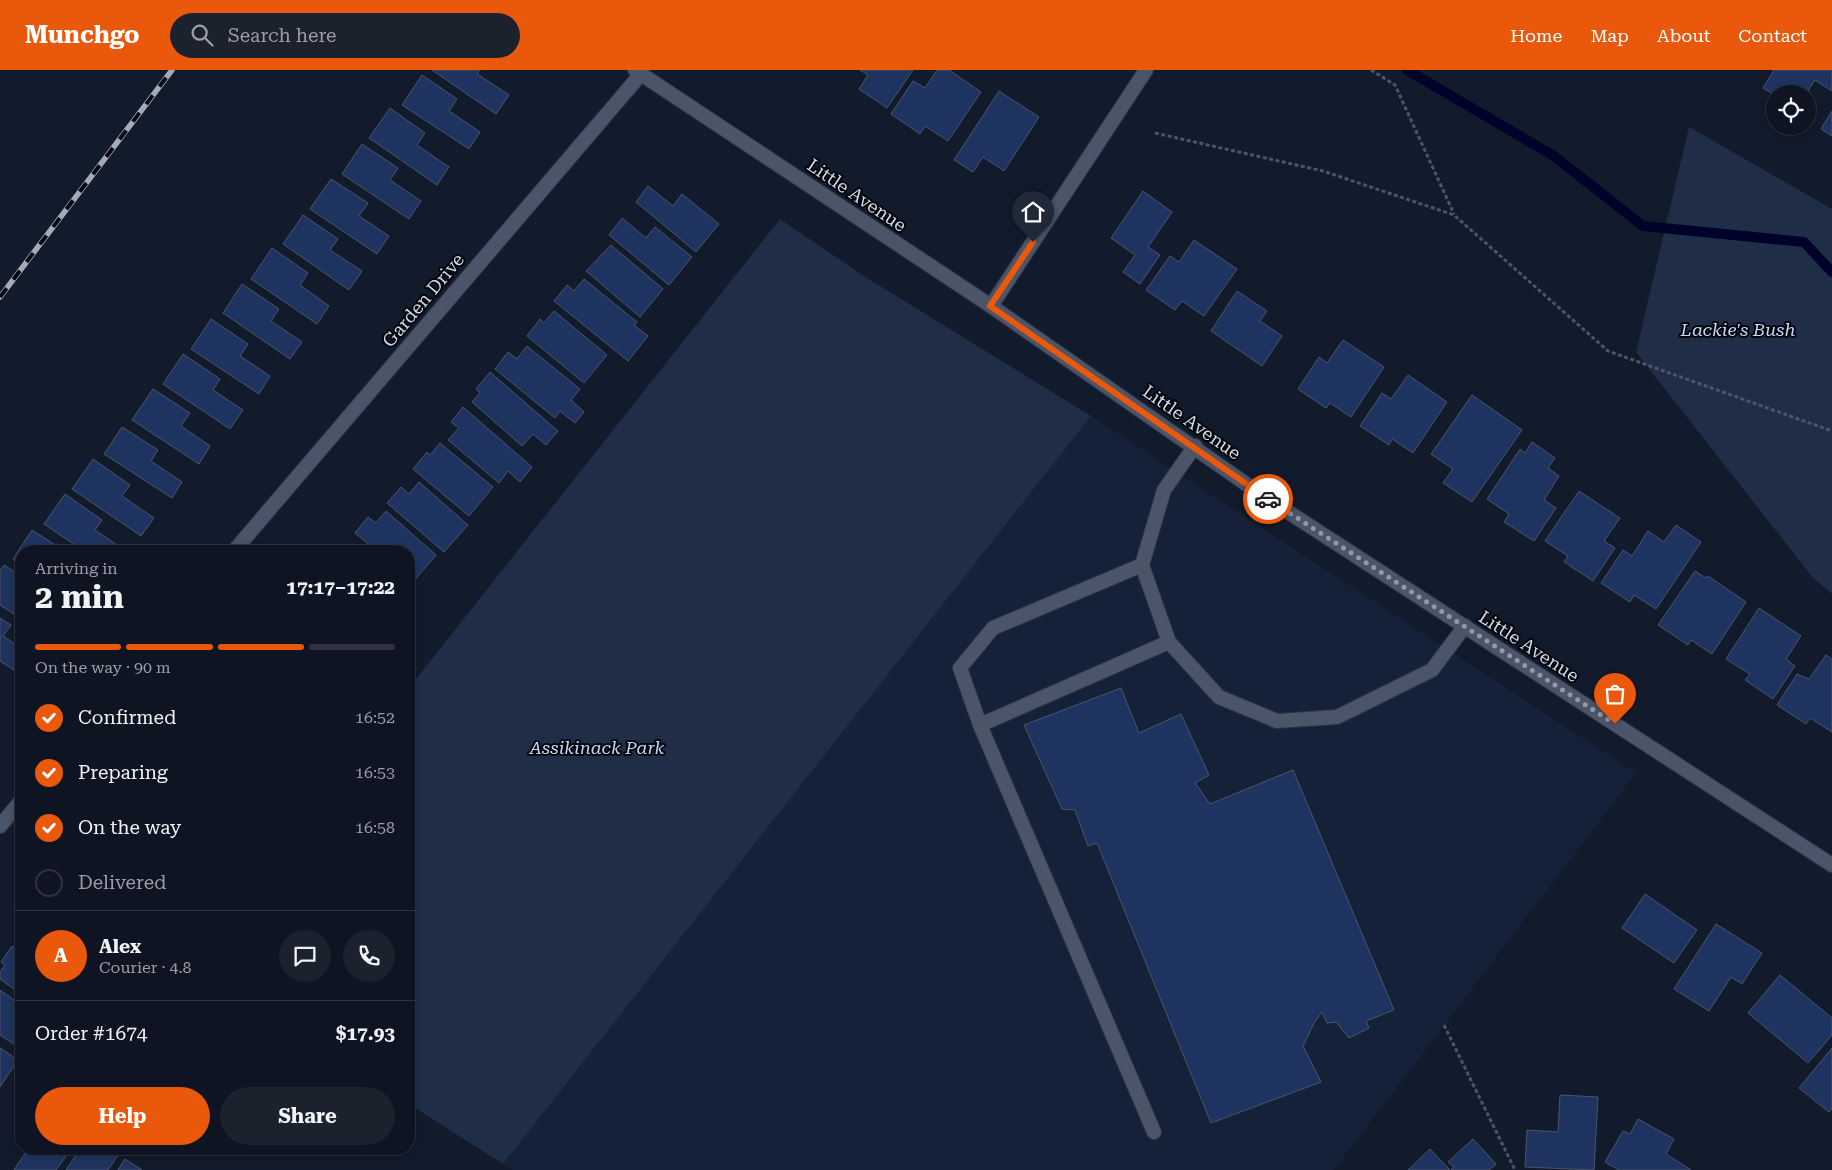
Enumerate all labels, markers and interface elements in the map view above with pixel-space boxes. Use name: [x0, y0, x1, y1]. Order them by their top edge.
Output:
search box: [170, 13, 520, 58]
text: Munchgo: [25, 21, 140, 49]
icon: search: [188, 21, 216, 49]
text: Search here: [228, 24, 336, 47]
text: Home: [1510, 25, 1562, 46]
text: Map: [1590, 25, 1629, 46]
text: About: [1657, 25, 1710, 46]
text: Contact: [1738, 25, 1807, 46]
map controls: [1766, 85, 1816, 135]
button: locate: [1766, 85, 1816, 135]
street label: Little Avenue: [803, 154, 911, 236]
pin: [1012, 191, 1054, 242]
icon: home: [1019, 198, 1047, 226]
street label: Garden Drive: [378, 249, 468, 351]
park label: Lackie's Bush: [1680, 319, 1795, 340]
street label: Little Avenue: [1139, 380, 1245, 464]
courier: [1243, 474, 1293, 524]
icon: car: [1254, 485, 1282, 513]
text: Arriving in: [35, 559, 118, 578]
text: 17:17–17:22: [286, 576, 395, 599]
text: 2 min: [35, 578, 124, 616]
street label: Little Avenue: [1475, 606, 1583, 686]
text: On the way · 90 m: [35, 658, 171, 677]
pin: [1594, 673, 1636, 724]
icon: bag: [1601, 680, 1629, 708]
icon: check: [35, 704, 63, 732]
text: Confirmed: [78, 706, 176, 729]
text: 16:52: [355, 708, 395, 727]
park label: Assikinack Park: [529, 737, 664, 758]
icon: check: [35, 759, 63, 787]
text: Preparing: [78, 761, 168, 784]
text: 16:53: [355, 763, 395, 782]
icon: check: [35, 814, 63, 842]
text: On the way: [78, 816, 181, 839]
text: 16:58: [355, 818, 395, 837]
text: Delivered: [78, 871, 166, 894]
button: chat: [279, 930, 331, 982]
button: phone: [343, 930, 395, 982]
text: Alex: [99, 935, 141, 958]
text: A: [54, 944, 68, 967]
text: Courier · 4.8: [99, 958, 192, 977]
text: Order #1674: [35, 1022, 147, 1045]
text: $17.93: [336, 1022, 395, 1045]
button: Help: [35, 1087, 210, 1145]
button: Share: [220, 1087, 395, 1145]

